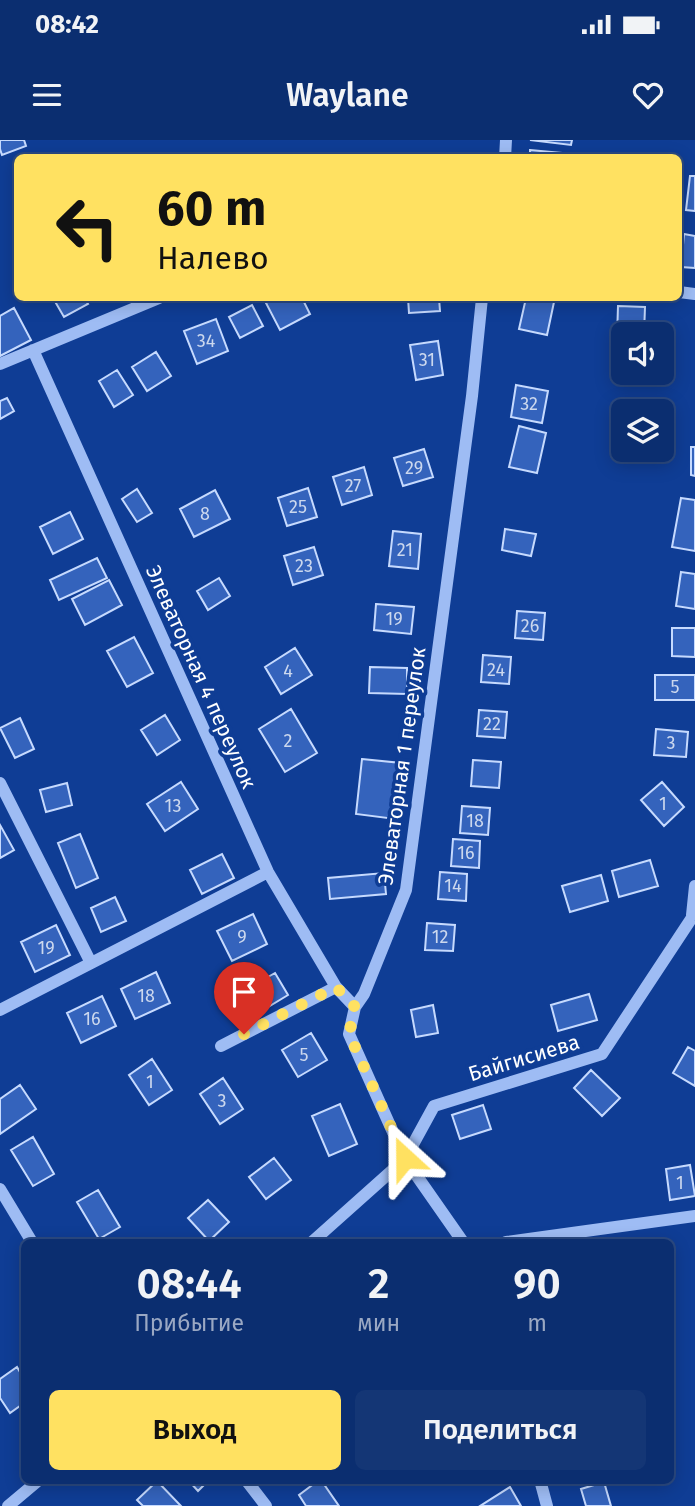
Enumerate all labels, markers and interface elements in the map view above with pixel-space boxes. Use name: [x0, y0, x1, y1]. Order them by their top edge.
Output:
text: 08:42: [35, 9, 99, 40]
icon: menu: [28, 76, 66, 114]
text: Waylane: [286, 76, 409, 114]
icon: heart: [629, 76, 667, 114]
text: 60 m: [157, 179, 266, 238]
icon: left: [42, 182, 133, 273]
text: Налево: [157, 239, 269, 277]
map controls: [611, 322, 674, 462]
button: sound: [611, 322, 674, 385]
house number: 34: [197, 330, 216, 352]
house number: 31: [419, 349, 435, 371]
house number: 32: [520, 393, 538, 415]
button: layers: [611, 399, 674, 462]
house number: 29: [405, 457, 423, 479]
house number: 27: [345, 475, 361, 497]
house number: 25: [289, 496, 307, 518]
house number: 8: [200, 503, 210, 525]
house number: 21: [397, 539, 413, 561]
house number: 23: [295, 555, 313, 577]
street label: Элеваторная 4 переулок: [140, 561, 262, 793]
house number: 19: [385, 608, 403, 630]
house number: 26: [521, 615, 539, 637]
street label: Элеваторная 1 переулок: [372, 645, 432, 886]
house number: 24: [487, 659, 505, 681]
house number: 4: [283, 660, 293, 682]
house number: 5: [670, 676, 680, 698]
house number: 22: [483, 713, 501, 735]
house number: 2: [284, 730, 293, 752]
house number: 3: [667, 732, 675, 754]
house number: 1: [659, 793, 667, 815]
house number: 13: [165, 795, 181, 817]
house number: 18: [466, 810, 484, 832]
house number: 16: [457, 842, 475, 864]
house number: 14: [444, 875, 462, 897]
house number: 9: [237, 926, 247, 948]
house number: 12: [432, 926, 448, 948]
house number: 19: [37, 937, 55, 959]
pin: [214, 962, 274, 1034]
icon: arrive: [225, 973, 263, 1011]
house number: 18: [137, 985, 155, 1007]
house number: 16: [83, 1008, 101, 1030]
street label: Байгисиева: [465, 1029, 583, 1087]
house number: 5: [299, 1044, 309, 1066]
house number: 1: [146, 1071, 154, 1093]
house number: 3: [218, 1090, 226, 1112]
position arrow: [368, 1121, 442, 1195]
house number: 1: [676, 1172, 684, 1194]
text: 08:44: [137, 1259, 242, 1309]
text: 2: [368, 1259, 389, 1309]
text: 90: [513, 1259, 561, 1309]
text: Прибытие: [134, 1309, 244, 1337]
text: мин: [357, 1309, 400, 1337]
text: m: [527, 1309, 547, 1337]
button: Выход: [49, 1390, 341, 1470]
button: Поделиться: [355, 1390, 646, 1470]

